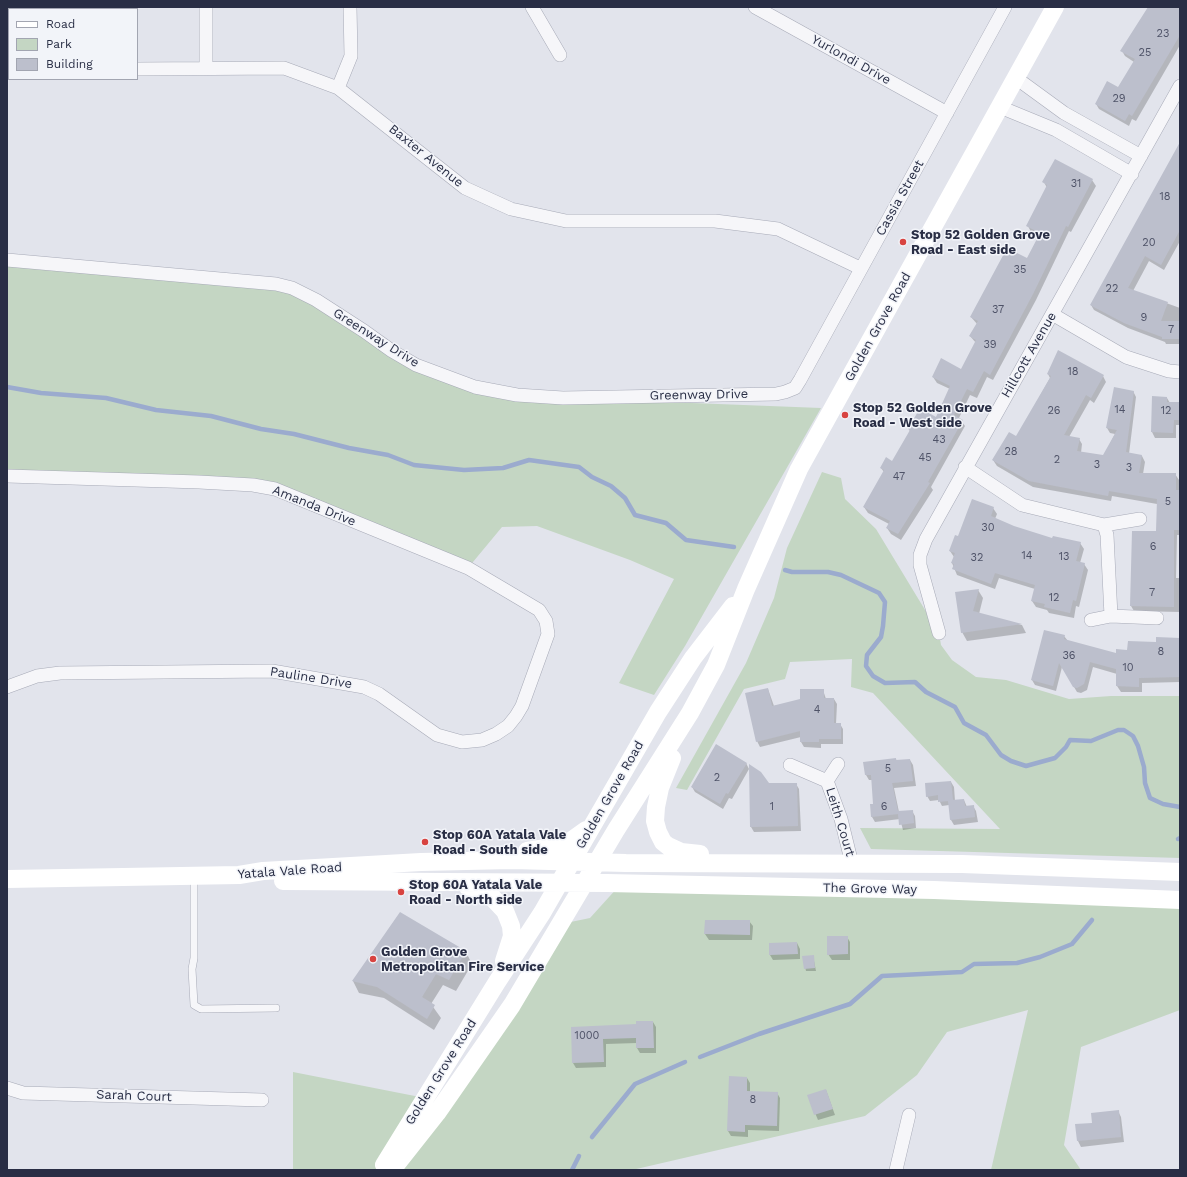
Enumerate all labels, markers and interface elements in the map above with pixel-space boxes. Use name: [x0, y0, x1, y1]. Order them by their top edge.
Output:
legend: [8, 8, 138, 80]
text: Road: [46, 17, 75, 31]
house number: 23: [1157, 27, 1169, 41]
street label: Yurlondi Drive: [809, 32, 893, 88]
text: Park: [46, 37, 72, 51]
house number: 25: [1139, 46, 1151, 60]
text: Building: [46, 57, 93, 71]
house number: 29: [1112, 92, 1126, 106]
street label: Baxter Avenue: [386, 121, 466, 191]
street label: Cassia Street: [873, 157, 927, 239]
house number: 31: [1071, 177, 1081, 191]
house number: 18: [1159, 190, 1171, 204]
place label: Stop 52 Golden Grove Road - East side: [911, 227, 1050, 258]
house number: 20: [1142, 236, 1156, 250]
marker: Stop 52 Golden Grove Road - East side: [898, 237, 908, 247]
house number: 35: [1014, 263, 1026, 277]
street label: Golden Grove Road: [842, 270, 914, 384]
house number: 22: [1106, 282, 1118, 296]
house number: 37: [992, 303, 1004, 317]
street label: Greenway Drive: [330, 305, 422, 371]
street label: Hillcott Avenue: [998, 309, 1060, 401]
house number: 9: [1141, 311, 1147, 325]
house number: 7: [1168, 323, 1174, 337]
house number: 39: [983, 338, 997, 352]
house number: 18: [1067, 365, 1079, 379]
street label: Greenway Drive: [650, 386, 748, 404]
place label: Stop 52 Golden Grove Road - West side: [853, 400, 992, 431]
house number: 14: [1114, 403, 1126, 417]
house number: 26: [1047, 404, 1061, 418]
house number: 12: [1161, 404, 1171, 418]
marker: Stop 52 Golden Grove Road - West side: [840, 410, 850, 420]
house number: 43: [932, 433, 946, 447]
house number: 28: [1004, 445, 1018, 459]
house number: 45: [918, 451, 932, 465]
house number: 2: [1054, 453, 1060, 467]
house number: 3: [1094, 458, 1100, 472]
house number: 3: [1126, 461, 1132, 475]
house number: 47: [893, 470, 905, 484]
street label: Amanda Drive: [270, 482, 358, 530]
house number: 5: [1165, 495, 1171, 509]
house number: 30: [981, 521, 995, 535]
house number: 6: [1150, 540, 1156, 554]
house number: 14: [1021, 549, 1033, 563]
house number: 13: [1059, 550, 1069, 564]
house number: 32: [971, 551, 983, 565]
house number: 7: [1149, 586, 1155, 600]
house number: 12: [1049, 591, 1059, 605]
house number: 8: [1158, 645, 1164, 659]
house number: 36: [1062, 649, 1076, 663]
house number: 10: [1122, 661, 1134, 675]
street label: Pauline Drive: [269, 664, 353, 692]
house number: 4: [814, 703, 820, 717]
street label: Golden Grove Road: [573, 738, 647, 852]
house number: 5: [885, 762, 891, 776]
house number: 2: [714, 771, 720, 785]
street label: Leith Court: [822, 786, 858, 858]
house number: 1: [770, 800, 774, 814]
house number: 6: [881, 800, 887, 814]
place label: Stop 60A Yatala Vale Road - South side: [433, 827, 566, 858]
marker: Stop 60A Yatala Vale Road - South side: [420, 837, 430, 847]
street label: Yatala Vale Road: [237, 860, 343, 882]
place label: Stop 60A Yatala Vale Road - North side: [409, 877, 542, 908]
street label: The Grove Way: [823, 880, 917, 898]
marker: Stop 60A Yatala Vale Road - North side: [396, 887, 406, 897]
place label: Golden Grove Metropolitan Fire Service: [381, 944, 544, 975]
marker: Golden Grove Metropolitan Fire Service: [368, 954, 378, 964]
street label: Golden Grove Road: [402, 1016, 480, 1128]
house number: 1000: [575, 1029, 599, 1043]
street label: Sarah Court: [96, 1087, 172, 1105]
house number: 8: [750, 1093, 756, 1107]

